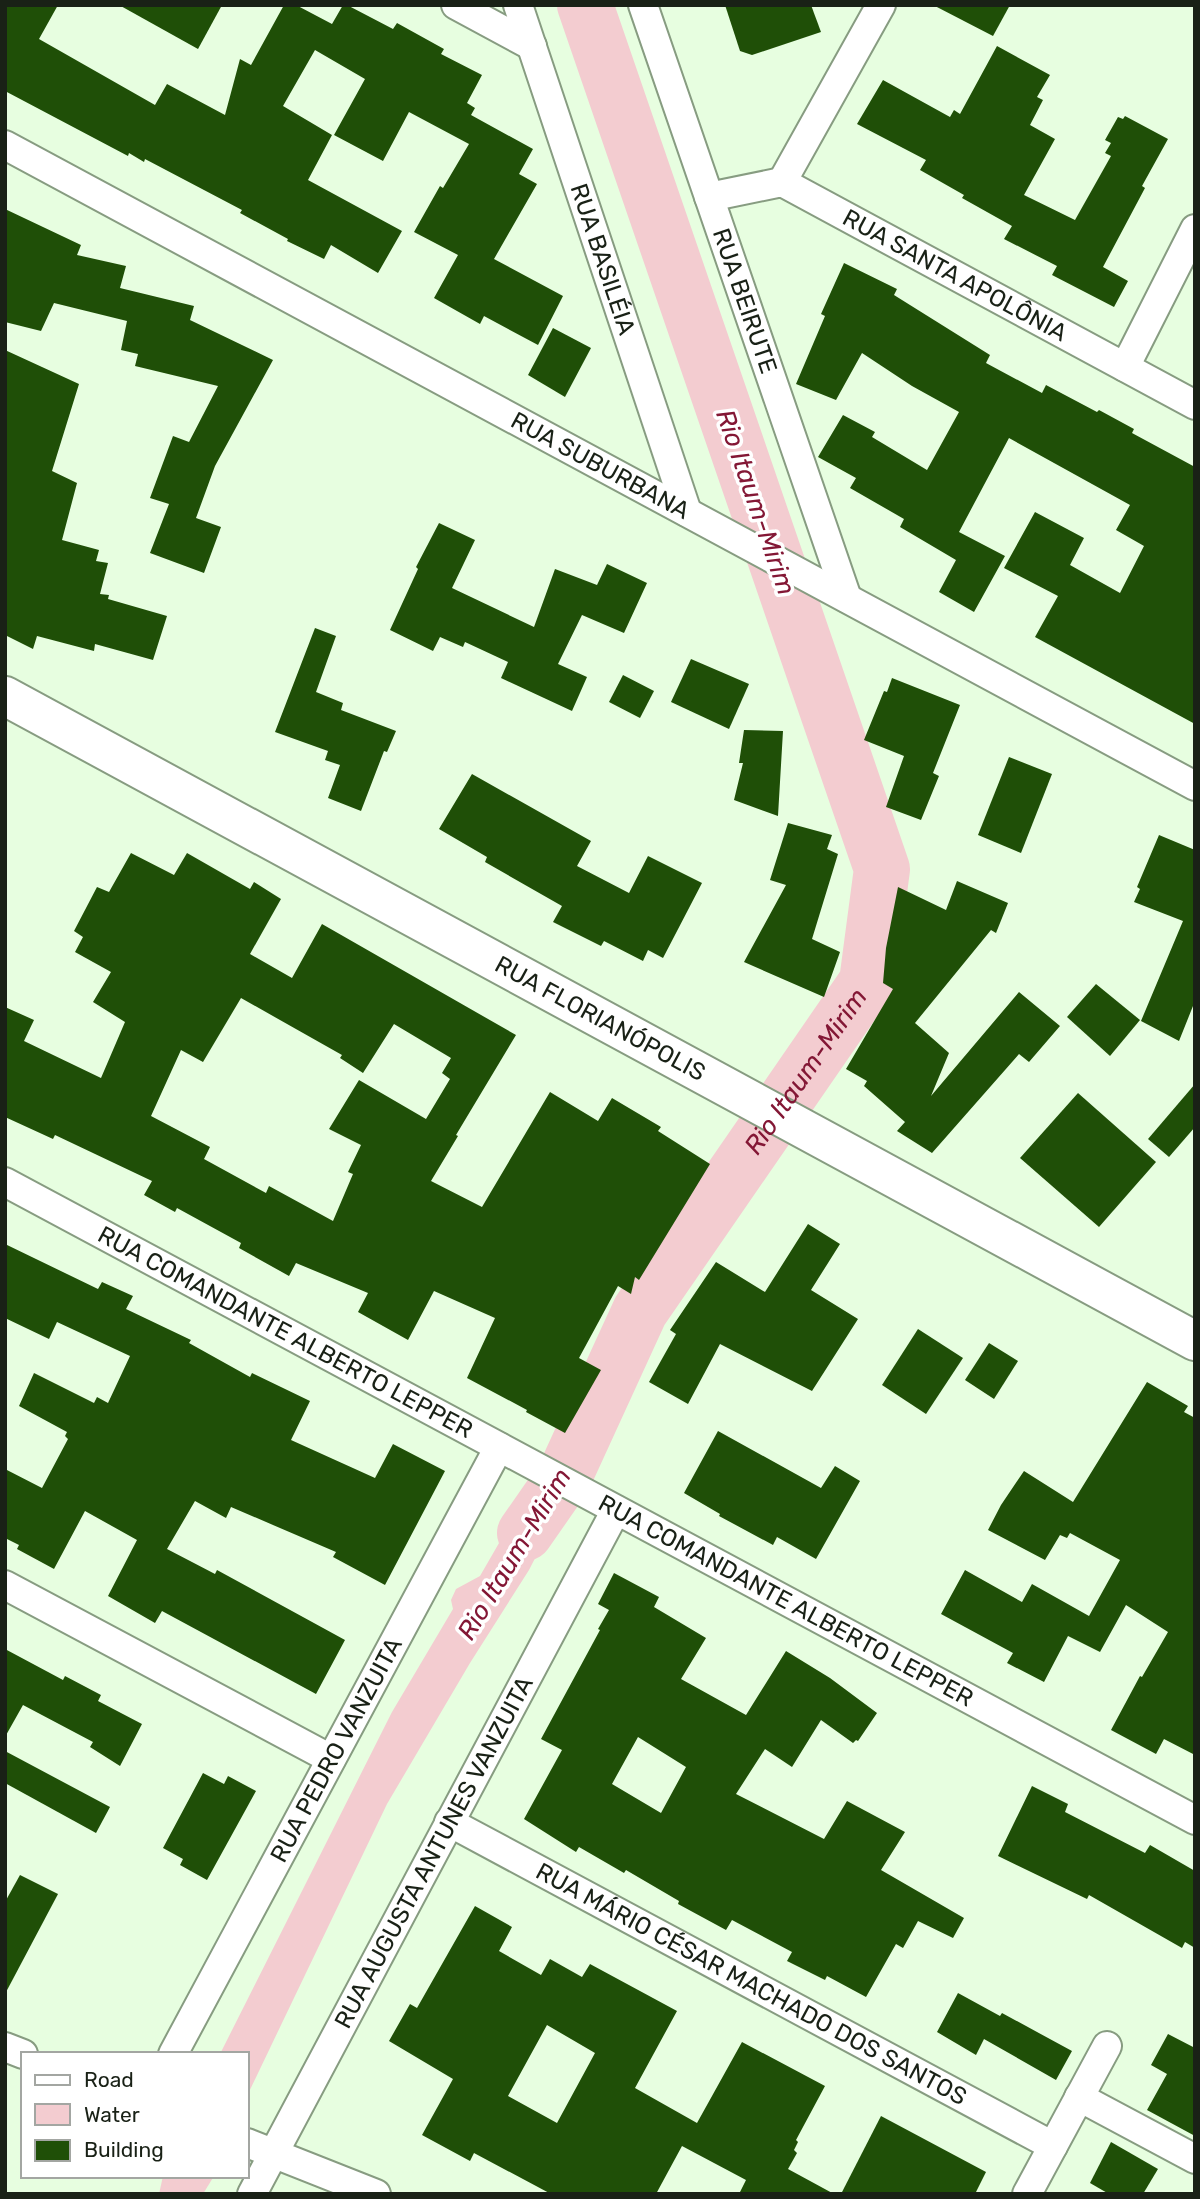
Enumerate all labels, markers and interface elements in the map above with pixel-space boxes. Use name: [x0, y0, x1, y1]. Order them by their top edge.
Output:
street label: RUA BASILÉIA: [565, 180, 641, 338]
street label: RUA SANTA APOLÔNIA: [838, 204, 1072, 347]
street label: RUA BEIRUTE: [707, 225, 783, 377]
water label: Rio Itaum-Mirim: [709, 405, 802, 599]
street label: RUA SUBURBANA: [506, 406, 694, 525]
street label: RUA FLORIANÓPOLIS: [490, 950, 710, 1087]
water label: Rio Itaum-Mirim: [738, 983, 874, 1161]
street label: RUA COMANDANTE ALBERTO LEPPER: [93, 1220, 477, 1444]
water label: Rio Itaum-Mirim: [451, 1463, 578, 1646]
street label: RUA COMANDANTE ALBERTO LEPPER: [594, 1489, 978, 1712]
street label: RUA PEDRO VANZUITA: [265, 1633, 408, 1867]
street label: RUA AUGUSTA ANTUNES VANZUITA: [329, 1672, 539, 2033]
street label: RUA MÁRIO CÉSAR MACHADO DOS SANTOS: [531, 1857, 971, 2111]
legend: [21, 2052, 248, 2178]
text: Road: [84, 2067, 134, 2092]
text: Water: [84, 2102, 140, 2127]
text: Building: [84, 2137, 164, 2162]

